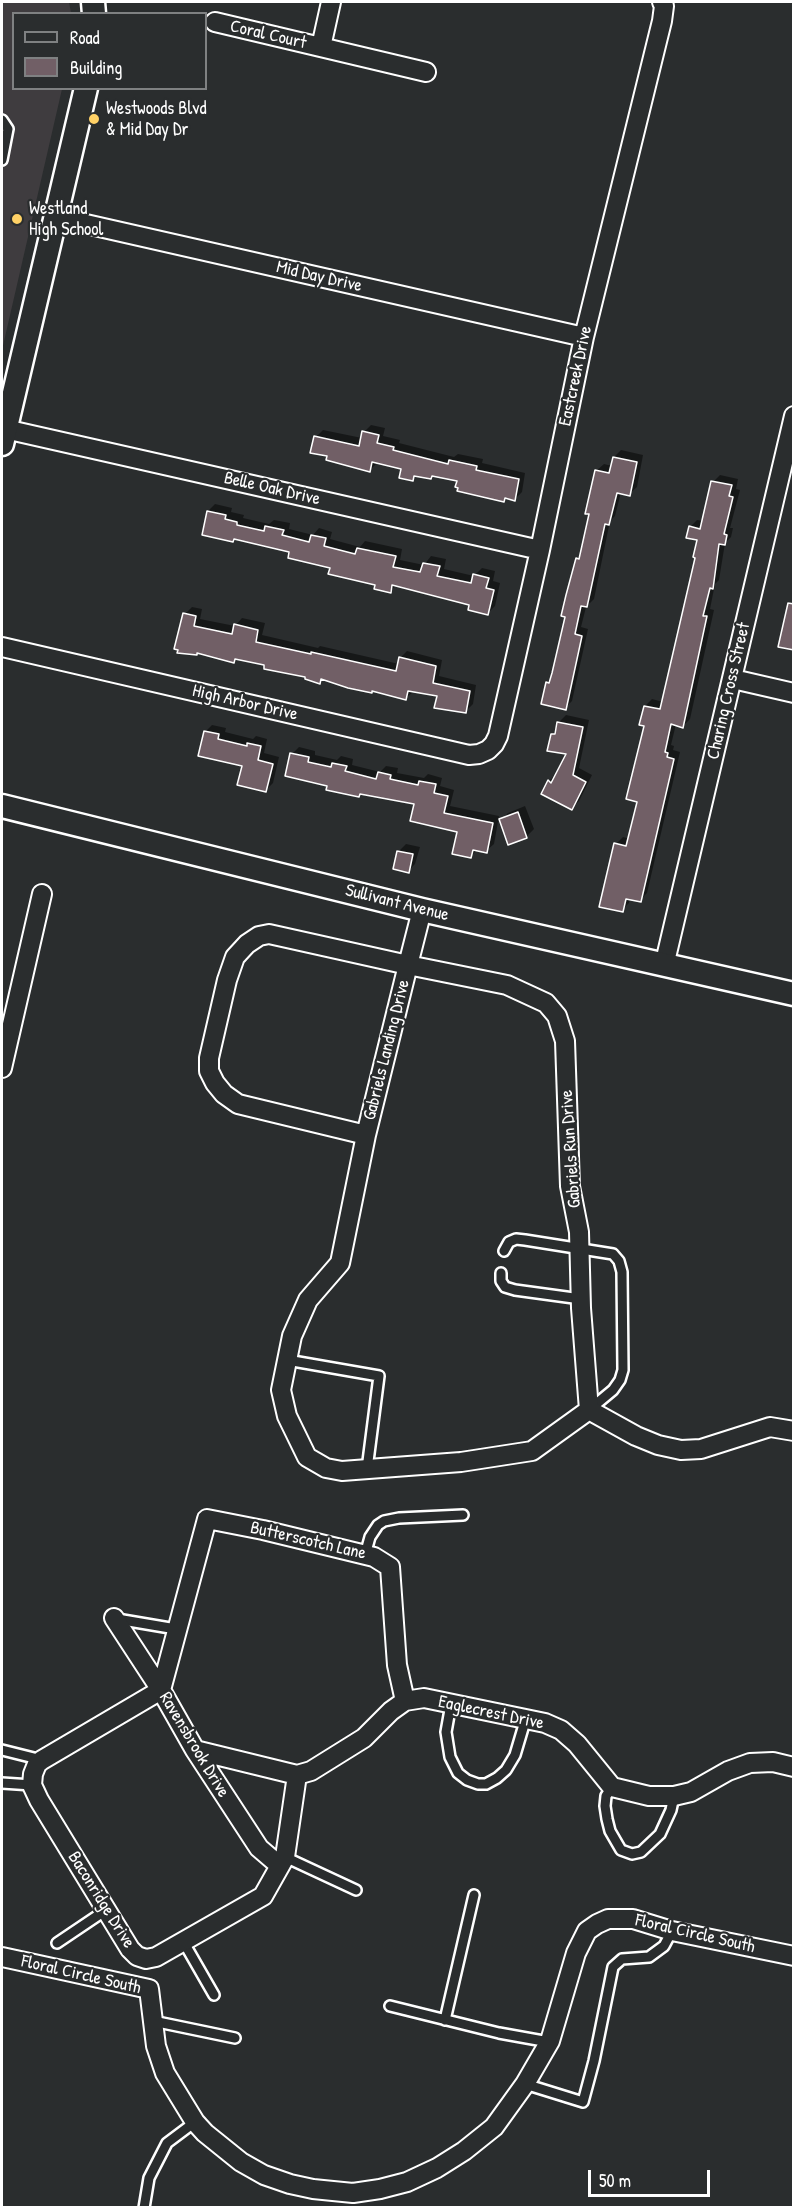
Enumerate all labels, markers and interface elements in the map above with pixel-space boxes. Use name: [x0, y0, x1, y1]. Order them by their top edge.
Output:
legend: [12, 12, 207, 90]
street label: Coral Court: [228, 16, 308, 54]
text: Road: [70, 25, 100, 50]
text: Building: [70, 55, 122, 80]
place label: Westwoods Blvd & Mid Day Dr: [106, 98, 206, 140]
marker: Westwoods Blvd & Mid Day Dr: [87, 112, 101, 126]
place label: Westland High School: [29, 198, 103, 240]
marker: Westland High School: [10, 212, 24, 226]
street label: Mid Day Drive: [274, 257, 364, 297]
street label: Eastcreek Drive: [555, 324, 597, 428]
street label: Belle Oak Drive: [222, 467, 322, 511]
street label: Charing Cross Street: [703, 621, 755, 761]
street label: High Arbor Drive: [190, 680, 300, 726]
street label: Sullivant Avenue: [343, 880, 451, 926]
street label: Gabriels Landing Drive: [359, 977, 415, 1123]
street label: Gabriels Run Drive: [556, 1089, 586, 1209]
street label: Butterscotch Lane: [248, 1517, 368, 1565]
street label: Ravensbrook Drive: [154, 1688, 234, 1802]
street label: Eaglecrest Drive: [436, 1691, 546, 1735]
street label: Baconridge Drive: [63, 1848, 139, 1952]
street label: Floral Circle South: [633, 1910, 757, 1958]
street label: Floral Circle South: [19, 1951, 143, 1999]
scale bar: [591, 2158, 712, 2196]
text: 50 m: [599, 2168, 631, 2193]

